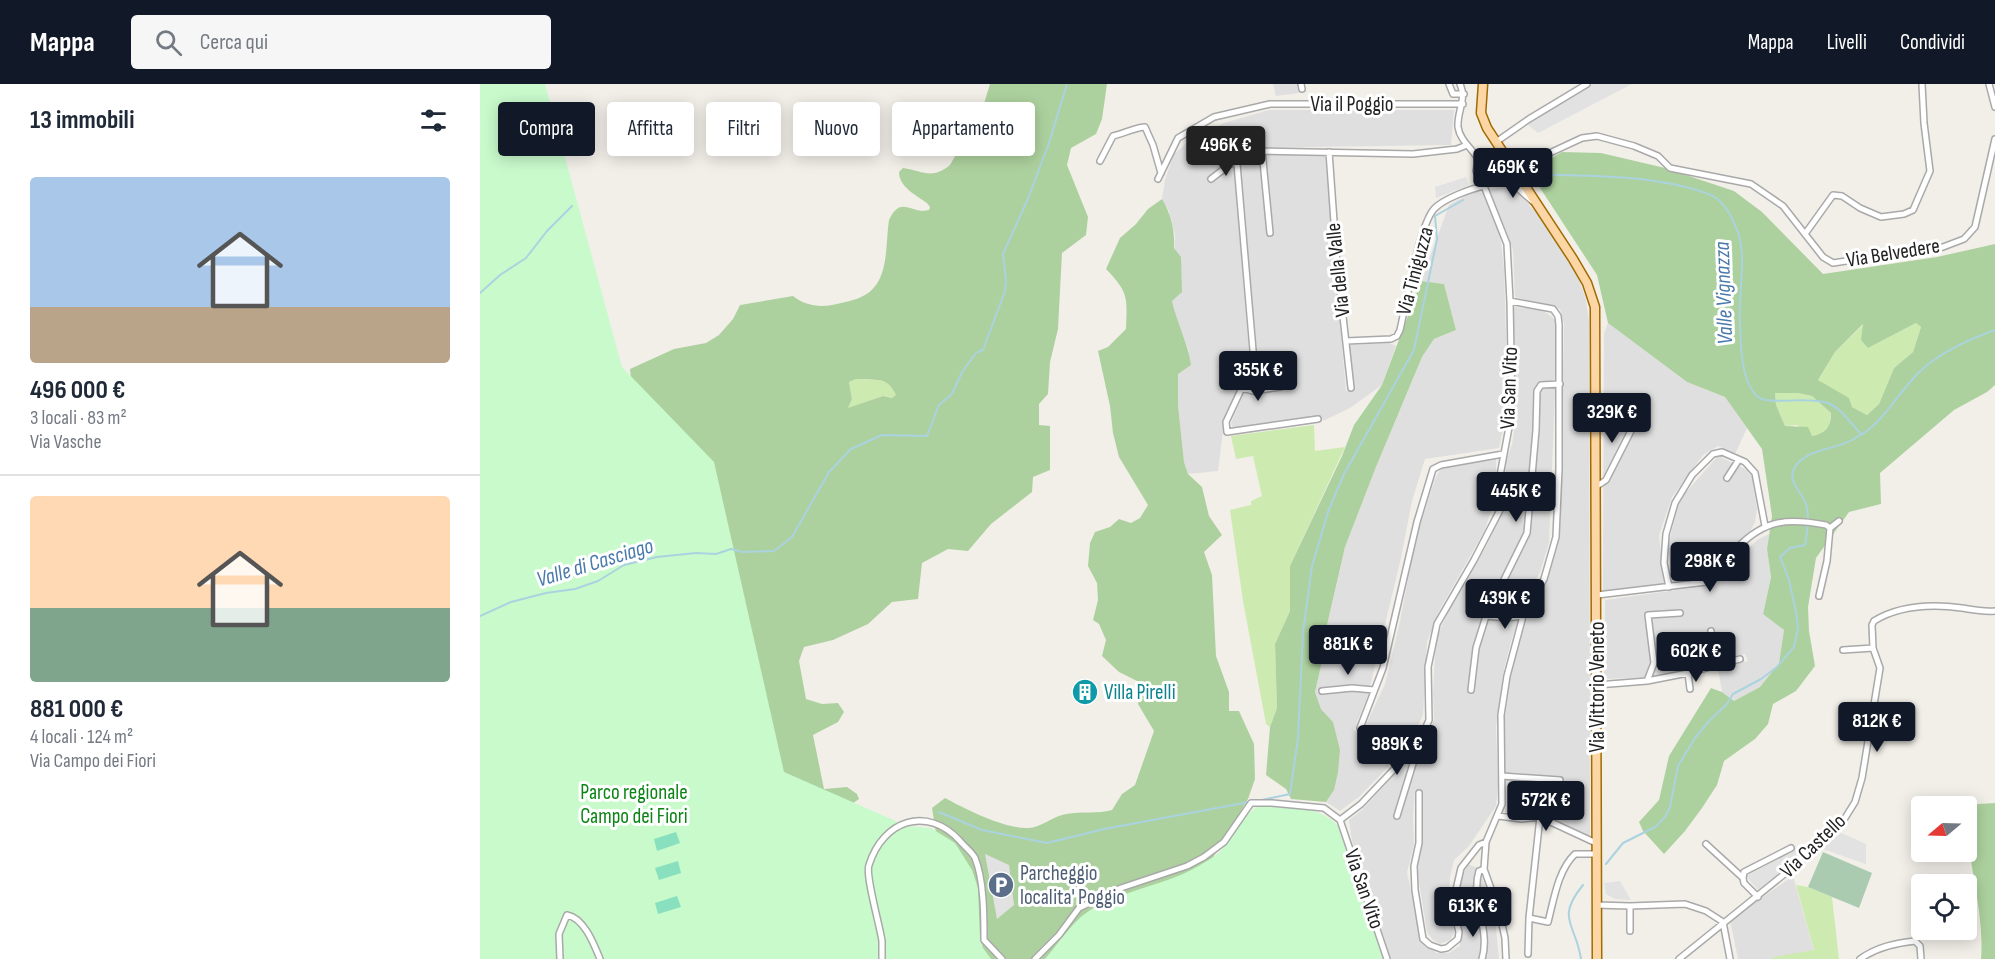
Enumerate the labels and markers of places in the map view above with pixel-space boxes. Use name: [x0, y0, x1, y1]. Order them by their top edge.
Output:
pin: 496K €: [1177, 126, 1275, 177]
pin: 469K €: [1464, 148, 1562, 199]
pin: 355K €: [1209, 351, 1307, 402]
pin: 329K €: [1563, 393, 1661, 444]
pin: 445K €: [1467, 472, 1565, 523]
pin: 298K €: [1661, 542, 1759, 593]
pin: 439K €: [1456, 579, 1554, 630]
pin: 881K €: [1299, 625, 1397, 676]
pin: 602K €: [1647, 632, 1745, 683]
building icon: Villa Pirelli: [1070, 677, 1100, 707]
place label: Villa Pirelli: [1104, 680, 1176, 705]
pin: 812K €: [1828, 702, 1926, 753]
pin: 989K €: [1348, 725, 1446, 776]
pin: 572K €: [1497, 781, 1595, 832]
place label: Parcheggio localita' Poggio: [1020, 861, 1125, 910]
parking icon: Parcheggio localita' Poggio: [986, 870, 1016, 900]
pin: 613K €: [1424, 887, 1522, 938]

